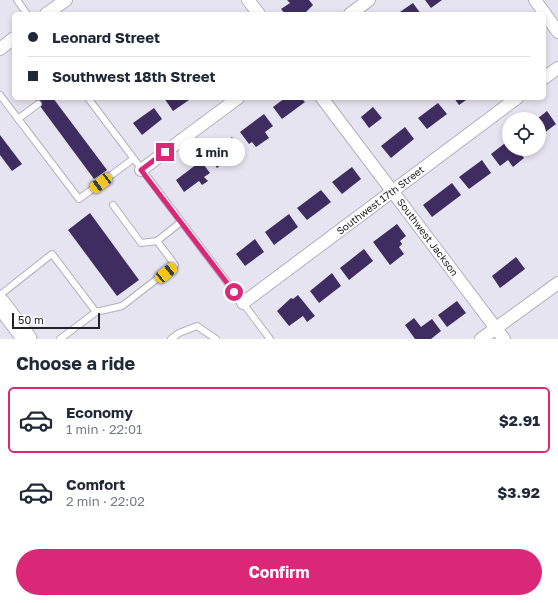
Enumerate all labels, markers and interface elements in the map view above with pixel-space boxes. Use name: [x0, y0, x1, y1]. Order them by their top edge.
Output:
text: Leonard Street: [52, 28, 160, 46]
text: Southwest 18th Street: [52, 67, 216, 85]
map controls: [502, 112, 546, 156]
button: locate: [502, 112, 546, 156]
callout: 1 min: [179, 138, 245, 166]
route end: [156, 143, 174, 161]
text: 1 min: [196, 144, 228, 160]
street label: Southwest 17th Street: [334, 163, 426, 237]
car: [88, 171, 114, 195]
street label: Southwest Jackson: [395, 196, 461, 278]
car: [153, 261, 179, 285]
route start: [225, 283, 243, 301]
scale bar: [12, 311, 100, 330]
text: 50 m: [18, 313, 44, 326]
text: Choose a ride: [16, 352, 135, 374]
icon: car: [18, 402, 54, 438]
text: Economy: [66, 403, 133, 421]
text: $2.91: [499, 411, 540, 429]
text: 1 min · 22:01: [66, 421, 142, 437]
icon: car: [18, 474, 54, 510]
text: Comfort: [66, 475, 125, 493]
text: $3.92: [497, 483, 540, 501]
text: 2 min · 22:02: [66, 493, 145, 509]
button: Confirm: [16, 549, 542, 595]

